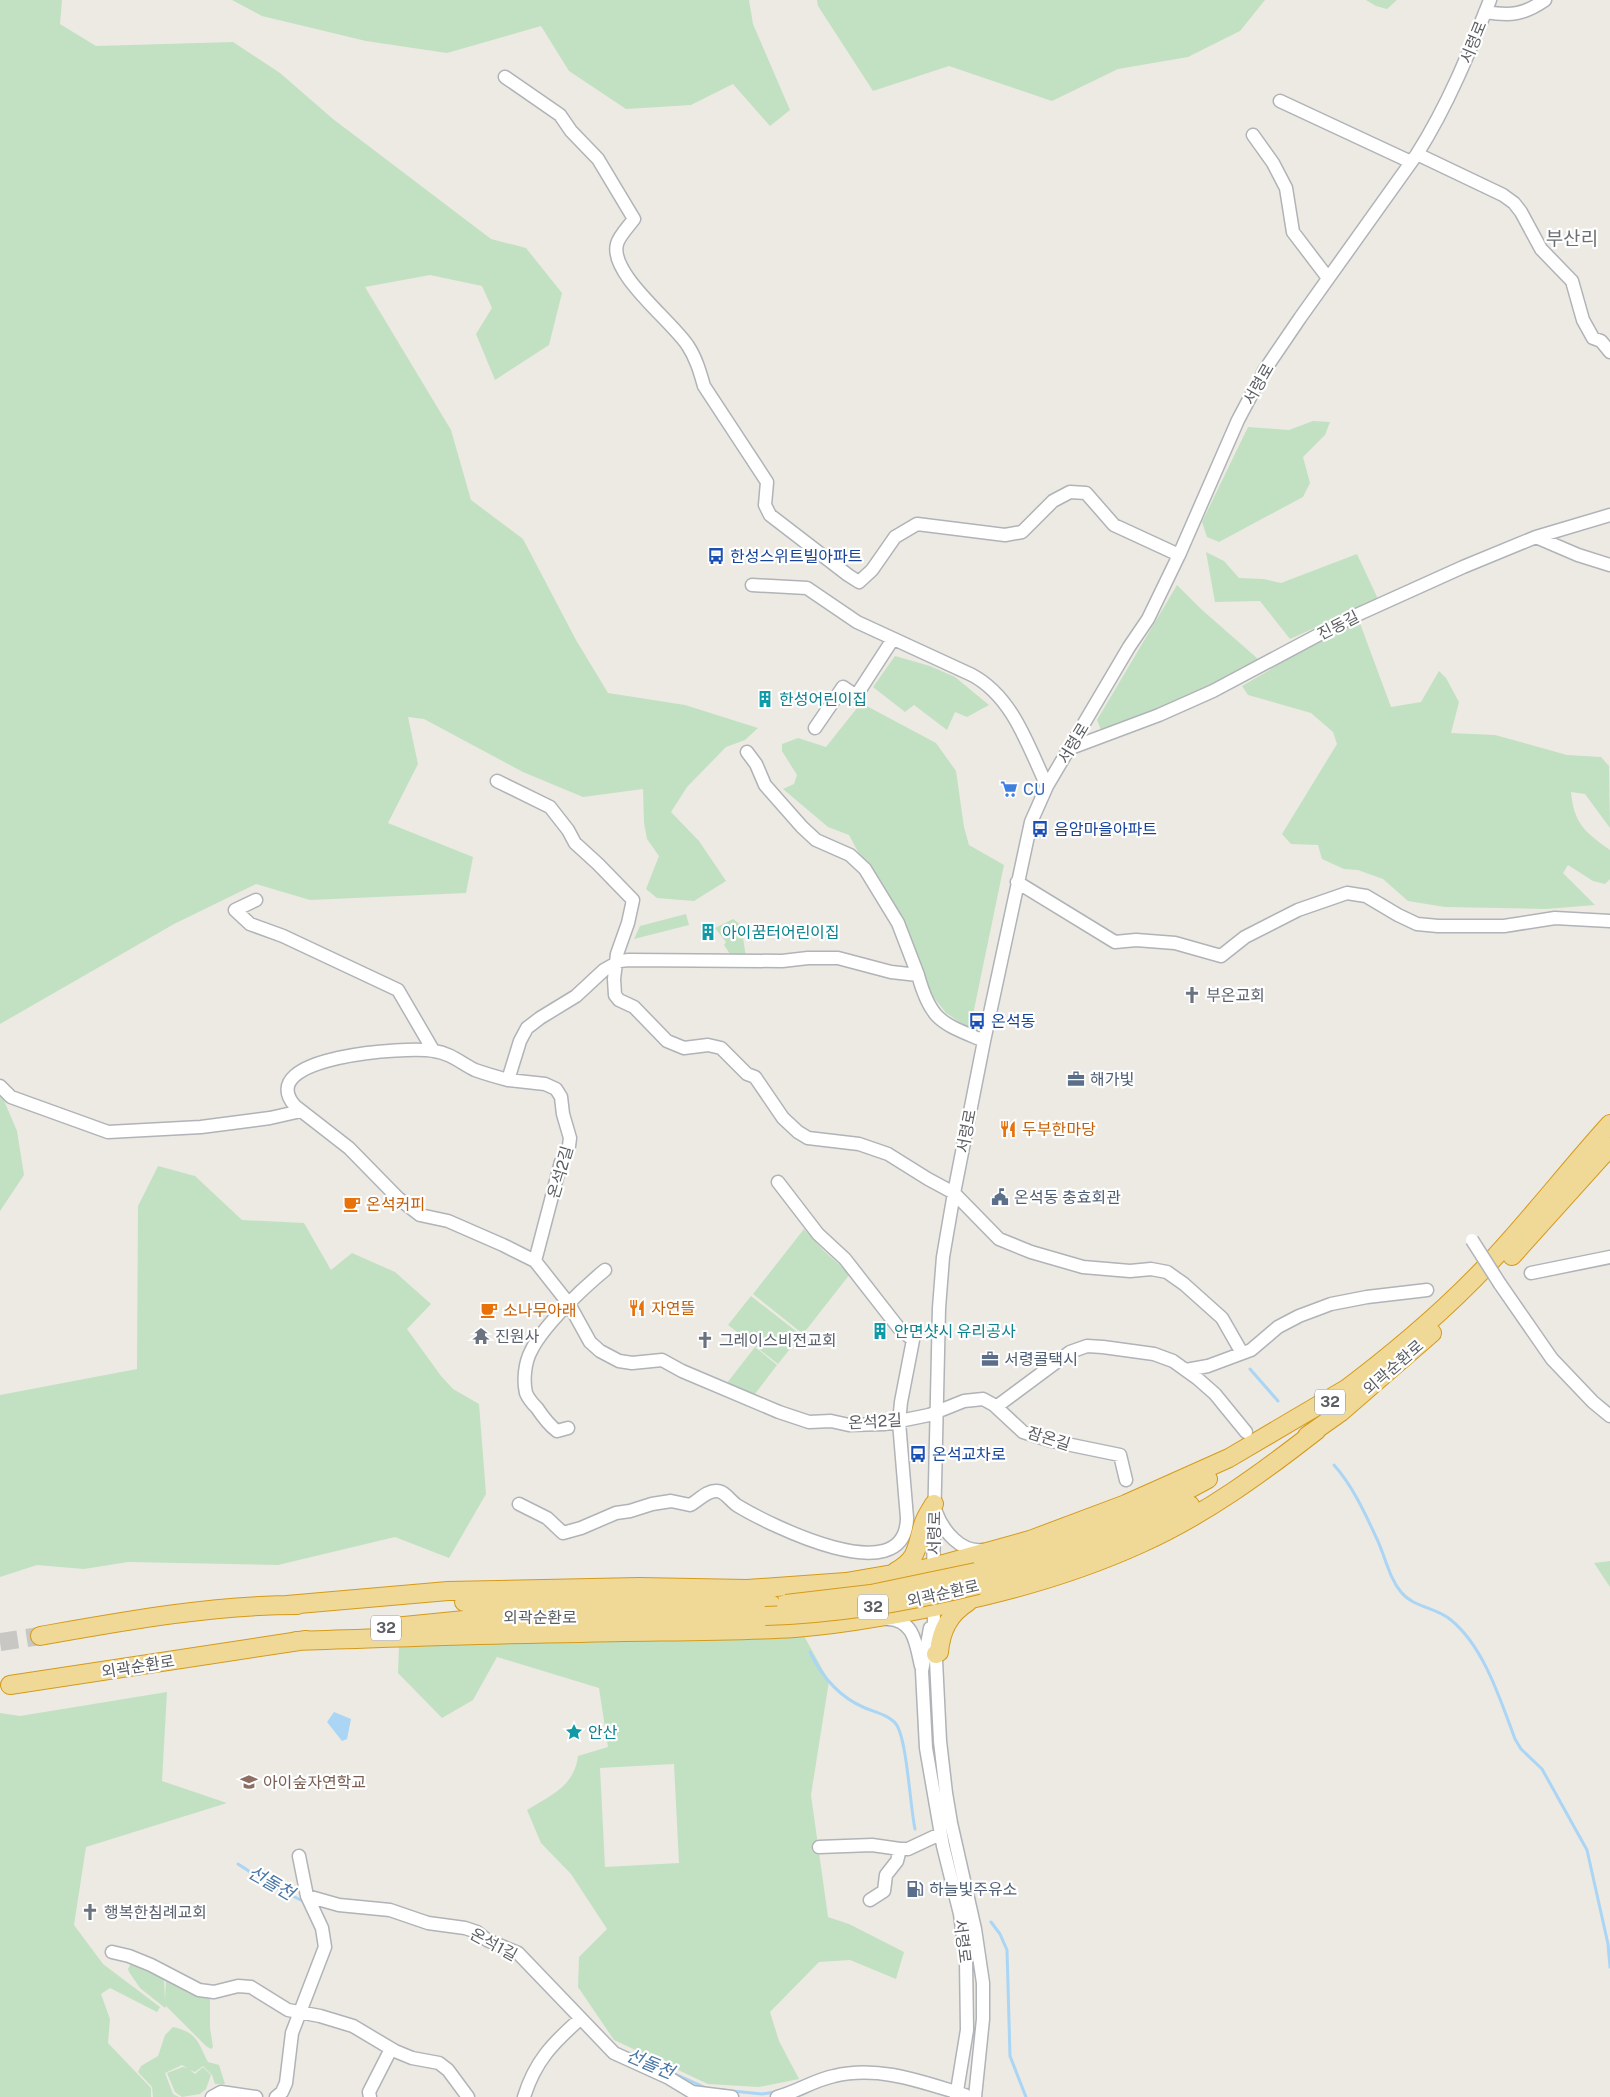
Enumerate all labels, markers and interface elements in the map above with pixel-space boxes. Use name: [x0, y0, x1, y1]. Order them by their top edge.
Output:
street label: 서령로: [1456, 18, 1491, 66]
district label: 부산리: [1546, 227, 1598, 249]
street label: 서령로: [1239, 360, 1278, 408]
bus stop icon: 한성스위트빌아파트: [706, 546, 726, 566]
place label: 한성스위트빌아파트: [730, 547, 862, 566]
street label: 진동길: [1314, 607, 1362, 644]
building icon: 한성어린이집: [755, 689, 775, 709]
place label: 한성어린이집: [779, 690, 867, 709]
street label: 서령로: [1054, 719, 1093, 767]
supermarket icon: CU: [999, 779, 1019, 799]
place label: CU: [1023, 780, 1045, 799]
bus stop icon: 음암마을아파트: [1030, 819, 1050, 839]
place label: 음암마을아파트: [1054, 820, 1157, 839]
building icon: 아이꿈터어린이집: [698, 922, 718, 942]
place label: 아이꿈터어린이집: [722, 923, 840, 942]
church icon: 부온교회: [1182, 985, 1202, 1005]
place label: 부온교회: [1206, 986, 1265, 1005]
bus stop icon: 온석동: [967, 1011, 987, 1031]
place label: 온석동: [991, 1012, 1035, 1031]
office icon: 해가빛: [1066, 1069, 1086, 1089]
place label: 해가빛: [1090, 1070, 1134, 1089]
street label: 서령로: [953, 1107, 980, 1155]
restaurant icon: 두부한마당: [998, 1119, 1018, 1139]
place label: 두부한마당: [1022, 1120, 1096, 1139]
street label: 온석2길: [544, 1144, 577, 1201]
public building icon: 온석동 충효회관: [990, 1187, 1010, 1207]
place label: 온석동 충효회관: [1014, 1188, 1121, 1207]
cafe icon: 온석커피: [342, 1194, 362, 1214]
place label: 온석커피: [366, 1195, 425, 1214]
restaurant icon: 자연뜰: [627, 1298, 647, 1318]
place label: 자연뜰: [651, 1299, 695, 1318]
cafe icon: 소나무아래: [479, 1300, 499, 1320]
place label: 소나무아래: [503, 1301, 577, 1320]
building icon: 안면샷시 유리공사: [870, 1321, 890, 1341]
place label: 안면샷시 유리공사: [894, 1322, 1016, 1341]
temple icon: 진원사: [471, 1326, 491, 1346]
place label: 진원사: [495, 1327, 539, 1346]
church icon: 그레이스비전교회: [695, 1330, 715, 1350]
place label: 그레이스비전교회: [719, 1331, 837, 1350]
street label: 외곽순환로: [1359, 1336, 1428, 1399]
office icon: 서령콜택시: [980, 1349, 1000, 1369]
place label: 서령콜택시: [1004, 1350, 1078, 1369]
road number: 32: [1315, 1390, 1345, 1414]
street label: 온석2길: [848, 1411, 902, 1432]
street label: 잠온길: [1025, 1423, 1073, 1454]
bus stop icon: 온석교차로: [908, 1444, 928, 1464]
place label: 온석교차로: [932, 1445, 1006, 1464]
street label: 서령로: [925, 1510, 944, 1555]
street label: 외곽순환로: [905, 1576, 981, 1611]
road number: 32: [858, 1594, 888, 1620]
street label: 외곽순환로: [503, 1608, 577, 1627]
road number: 32: [371, 1616, 401, 1640]
street label: 외곽순환로: [100, 1651, 176, 1682]
place icon: 안산: [564, 1722, 584, 1742]
place label: 안산: [588, 1723, 618, 1742]
school or university icon: 아이숲자연학교: [239, 1772, 259, 1792]
place label: 아이숲자연학교: [263, 1773, 366, 1792]
water label: 선돌천: [244, 1861, 300, 1905]
fuel station icon: 하늘빛주유소: [905, 1879, 925, 1899]
place label: 하늘빛주유소: [929, 1880, 1017, 1899]
church icon: 행복한침례교회: [80, 1902, 100, 1922]
place label: 행복한침례교회: [104, 1903, 207, 1922]
street label: 서령로: [950, 1918, 975, 1964]
street label: 온석1길: [467, 1924, 521, 1965]
water label: 선돌천: [623, 2044, 679, 2084]

